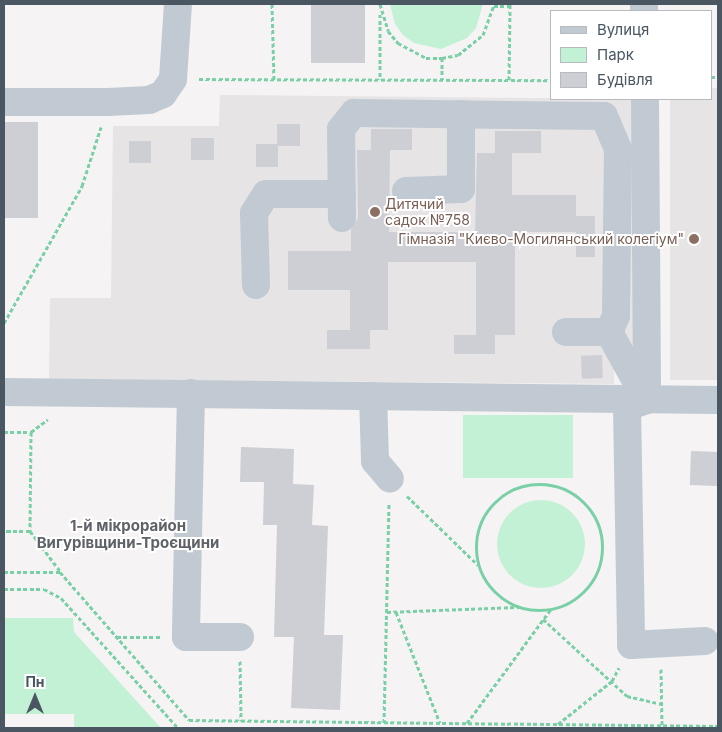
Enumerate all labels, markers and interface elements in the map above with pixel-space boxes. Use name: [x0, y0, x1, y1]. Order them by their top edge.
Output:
legend: [550, 10, 712, 100]
text: Вулиця: [597, 20, 649, 39]
text: Парк: [597, 45, 634, 64]
text: Будівля: [597, 70, 653, 89]
place label: Дитячий садок №758: [385, 196, 470, 228]
marker: Дитячий садок №758: [369, 206, 381, 218]
place label: Гімназія "Києво-Могилянський колегіум": [398, 231, 684, 247]
marker: Гімназія "Києво-Могилянський колегіум": [688, 233, 700, 245]
district label: 1-й мікрорайон Вигурівщини-Троєщини: [37, 516, 219, 551]
north arrow: [10, 672, 60, 722]
text: Пн: [25, 673, 45, 690]

